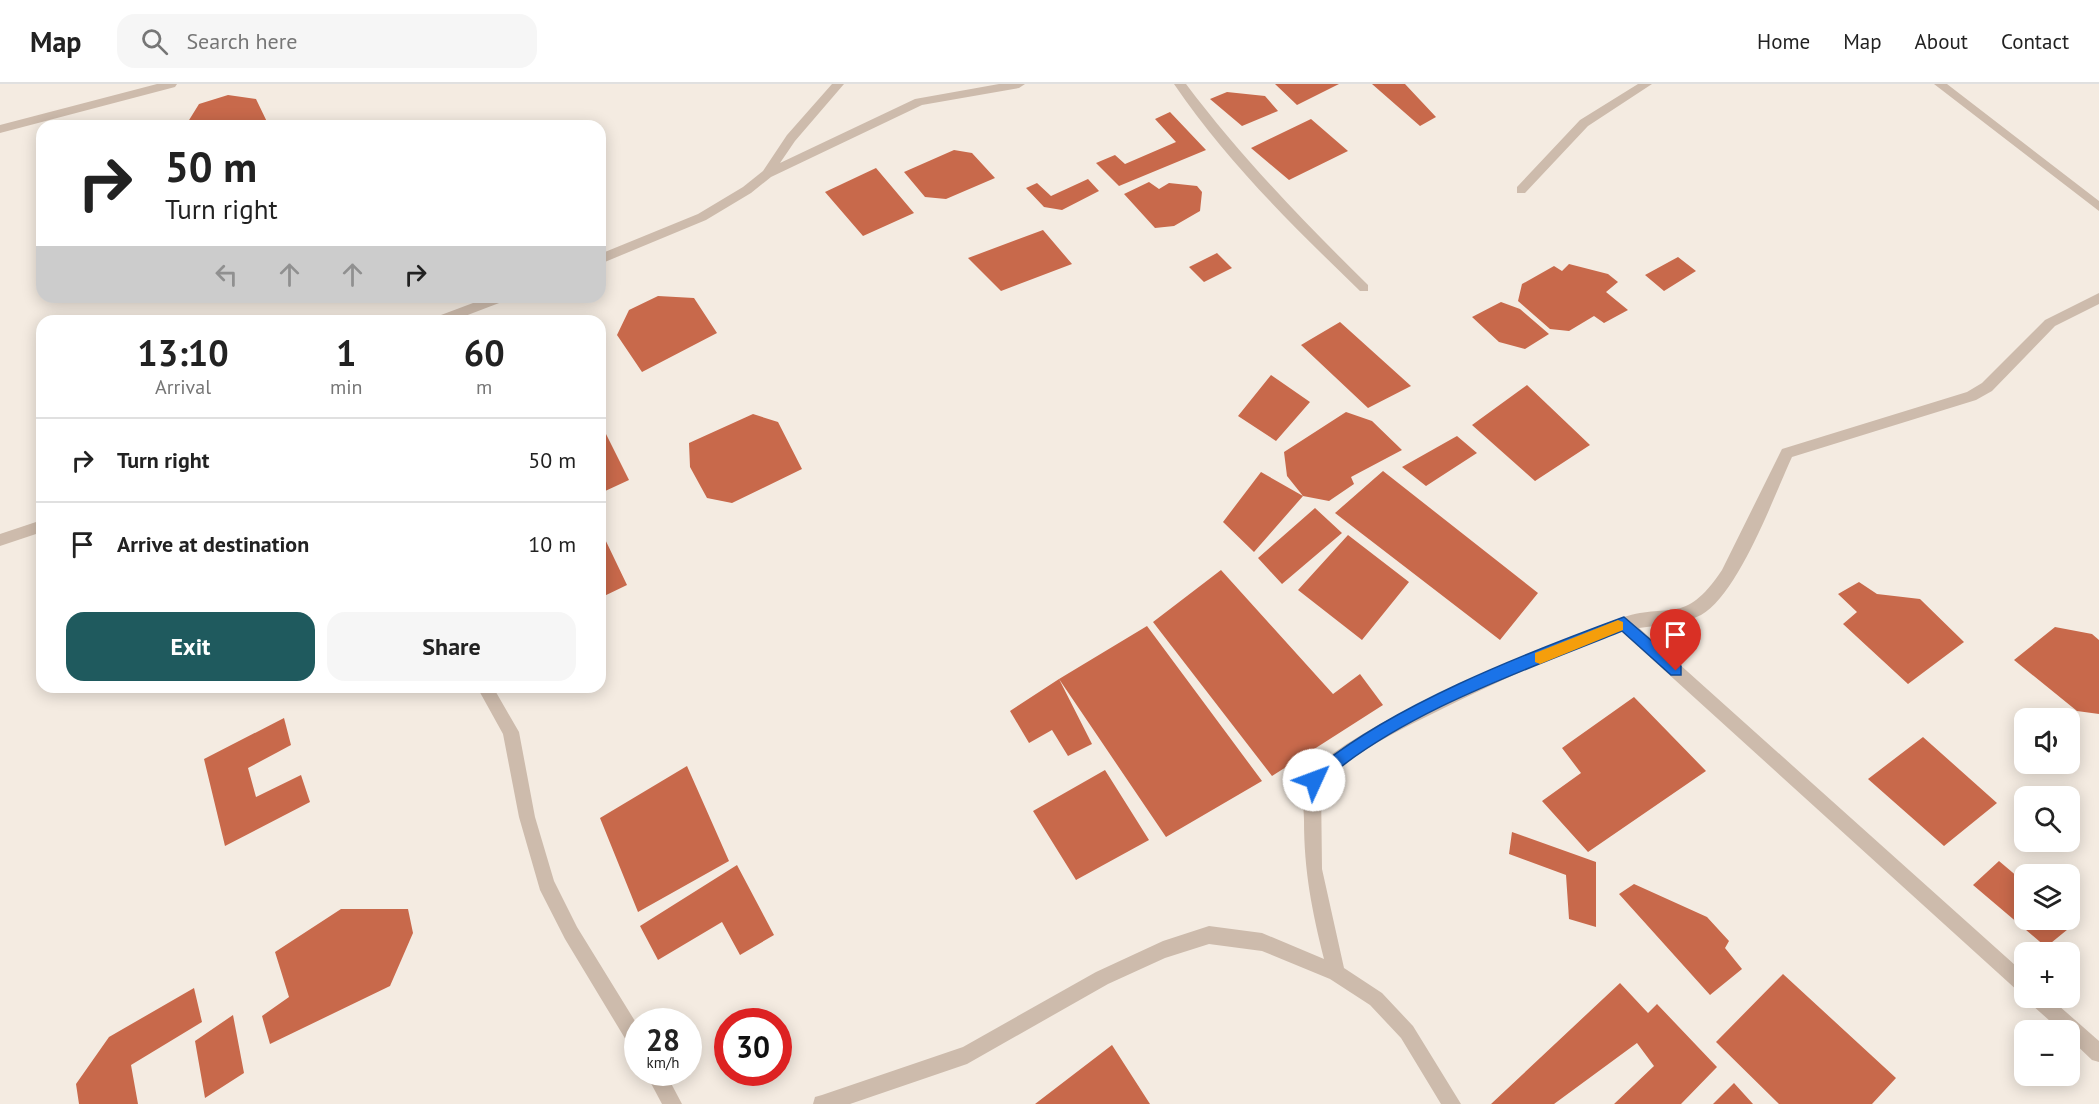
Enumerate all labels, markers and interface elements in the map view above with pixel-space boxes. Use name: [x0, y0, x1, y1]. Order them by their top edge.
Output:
search box: [117, 14, 537, 68]
text: Map: [30, 23, 81, 60]
icon: search: [138, 25, 171, 58]
text: Search here: [186, 27, 297, 55]
text: Home: [1757, 28, 1810, 55]
text: Map: [1843, 28, 1882, 55]
text: About: [1915, 28, 1968, 55]
text: Contact: [2001, 28, 2069, 55]
text: 50 m: [165, 139, 257, 194]
icon: right: [66, 144, 144, 222]
text: Turn right: [165, 192, 278, 226]
icon: left: [210, 258, 243, 291]
icon: ahead: [273, 258, 306, 291]
icon: ahead: [336, 258, 369, 291]
icon: right: [399, 258, 432, 291]
text: 13:10: [137, 329, 229, 376]
text: 1: [336, 329, 356, 376]
text: 60: [464, 329, 505, 376]
text: Arrival: [155, 374, 211, 400]
text: min: [330, 374, 363, 400]
text: m: [476, 374, 492, 400]
icon: right: [66, 444, 99, 477]
text: Turn right: [117, 446, 209, 474]
text: 50 m: [528, 446, 576, 474]
icon: arrive: [66, 528, 99, 561]
text: Arrive at destination: [117, 530, 309, 558]
text: 10 m: [528, 530, 576, 558]
pin: [1650, 609, 1701, 671]
button: Exit: [66, 612, 315, 681]
button: Share: [327, 612, 576, 681]
icon: arrive: [1659, 618, 1692, 651]
map controls: [2014, 708, 2080, 1086]
button: sound: [2014, 708, 2080, 774]
position arrow: [1282, 748, 1346, 812]
button: search: [2014, 786, 2080, 852]
button: layers: [2014, 864, 2080, 930]
button: +: [2014, 942, 2080, 1008]
speed limit sign: 30: [714, 1008, 792, 1086]
text: 28: [646, 1020, 680, 1059]
button: −: [2014, 1020, 2080, 1086]
text: km/h: [647, 1053, 679, 1072]

